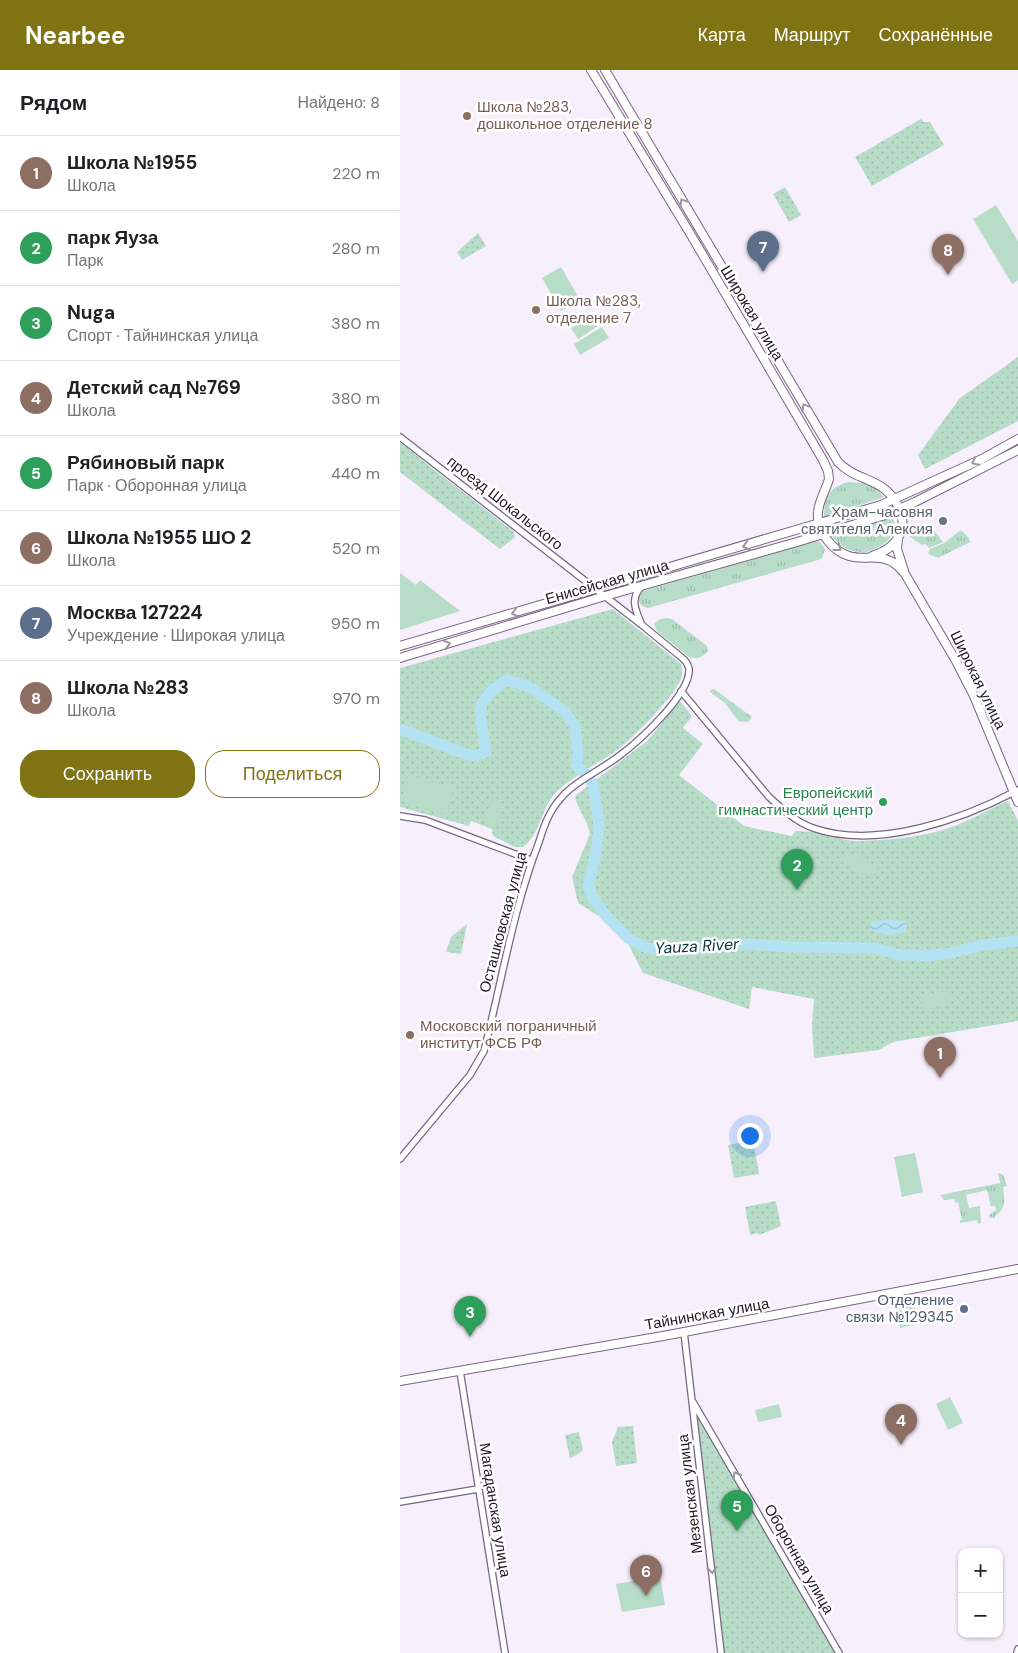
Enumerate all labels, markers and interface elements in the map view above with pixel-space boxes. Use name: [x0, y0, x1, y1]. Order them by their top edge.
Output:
text: Nearbee: [25, 20, 125, 51]
text: Карта: [698, 23, 746, 47]
text: Маршрут: [774, 23, 850, 47]
text: Сохранённые: [878, 23, 993, 47]
text: Рядом: [20, 89, 87, 117]
text: Найдено: 8: [297, 92, 380, 113]
place label: Школа №283, дошкольное отделение 8: [477, 97, 653, 134]
marker: Школа №283, дошкольное отделение 8: [461, 110, 473, 122]
text: Школа №1955: [67, 150, 197, 175]
text: 1: [33, 163, 39, 184]
text: 220 m: [332, 163, 380, 184]
text: Школа: [67, 175, 116, 196]
one-way arrow: [680, 198, 690, 207]
text: парк Яуза: [67, 225, 158, 250]
pin: 7: [747, 231, 779, 272]
pin: 8: [932, 234, 964, 275]
text: 2: [31, 238, 41, 259]
text: 280 m: [332, 238, 380, 259]
text: Парк: [67, 250, 103, 271]
street label: Широкая улица: [716, 262, 789, 365]
place label: Школа №283, отделение 7: [546, 291, 641, 328]
text: Nuga: [67, 300, 115, 325]
marker: Школа №283, отделение 7: [530, 304, 542, 316]
text: 3: [31, 313, 41, 334]
text: 380 m: [331, 313, 380, 334]
text: Спорт · Тайнинская улица: [67, 325, 258, 346]
text: Детский сад №769: [67, 375, 241, 400]
text: 4: [31, 388, 41, 409]
text: 380 m: [331, 388, 380, 409]
text: Школа: [67, 400, 116, 421]
one-way arrow: [802, 404, 812, 413]
text: Рябиновый парк: [67, 450, 224, 475]
street label: проезд Шокальского: [443, 451, 567, 555]
one-way arrow: [971, 456, 980, 466]
text: 5: [31, 463, 41, 484]
text: 440 m: [331, 463, 380, 484]
text: Парк · Оборонная улица: [67, 475, 247, 496]
place label: Храм-часовня святителя Алексия: [801, 502, 933, 539]
marker: Храм-часовня святителя Алексия: [937, 515, 949, 527]
text: Школа №1955 ШО 2: [67, 525, 251, 550]
text: 6: [31, 538, 41, 559]
text: 520 m: [332, 538, 380, 559]
one-way arrow: [742, 540, 750, 550]
one-way arrow: [832, 543, 841, 551]
text: Школа: [67, 550, 116, 571]
street label: Енисейская улица: [543, 555, 671, 609]
text: Москва 127224: [67, 600, 203, 625]
one-way arrow: [512, 607, 520, 617]
text: 7: [32, 613, 40, 634]
text: 950 m: [331, 613, 380, 634]
text: Учреждение · Широкая улица: [67, 625, 285, 646]
street label: Широкая улица: [945, 627, 1011, 733]
one-way arrow: [442, 639, 450, 649]
text: Школа №283: [67, 675, 189, 700]
text: 8: [31, 688, 41, 709]
text: 970 m: [333, 688, 380, 709]
text: Школа: [67, 700, 116, 721]
button: Сохранить: [20, 750, 195, 798]
button: Поделиться: [205, 750, 380, 798]
place label: Европейский гимнастический центр: [718, 783, 873, 820]
marker: Европейский гимнастический центр: [877, 796, 889, 808]
street label: Осташковская улица: [475, 849, 532, 995]
pin: 2: [781, 849, 813, 890]
water label: Yauza River: [655, 933, 741, 959]
place label: Московский пограничный институт ФСБ РФ: [420, 1016, 597, 1053]
marker: Московский пограничный институт ФСБ РФ: [404, 1029, 416, 1041]
pin: 1: [924, 1037, 956, 1078]
your location: [737, 1123, 763, 1149]
place label: Отделение связи №129345: [846, 1290, 954, 1327]
street label: Тайнинская улица: [643, 1293, 772, 1335]
pin: 3: [454, 1296, 486, 1337]
marker: Отделение связи №129345: [958, 1303, 970, 1315]
pin: 4: [885, 1404, 917, 1445]
street label: Мезенская улица: [673, 1433, 707, 1555]
street label: Магаданская улица: [474, 1441, 516, 1579]
one-way arrow: [732, 1471, 742, 1480]
pin: 5: [721, 1490, 753, 1531]
street label: Оборонная улица: [759, 1501, 839, 1618]
map controls: [958, 1548, 1003, 1638]
button: +: [958, 1548, 1003, 1593]
pin: 6: [630, 1555, 662, 1596]
one-way arrow: [706, 1566, 717, 1574]
button: −: [958, 1593, 1003, 1638]

